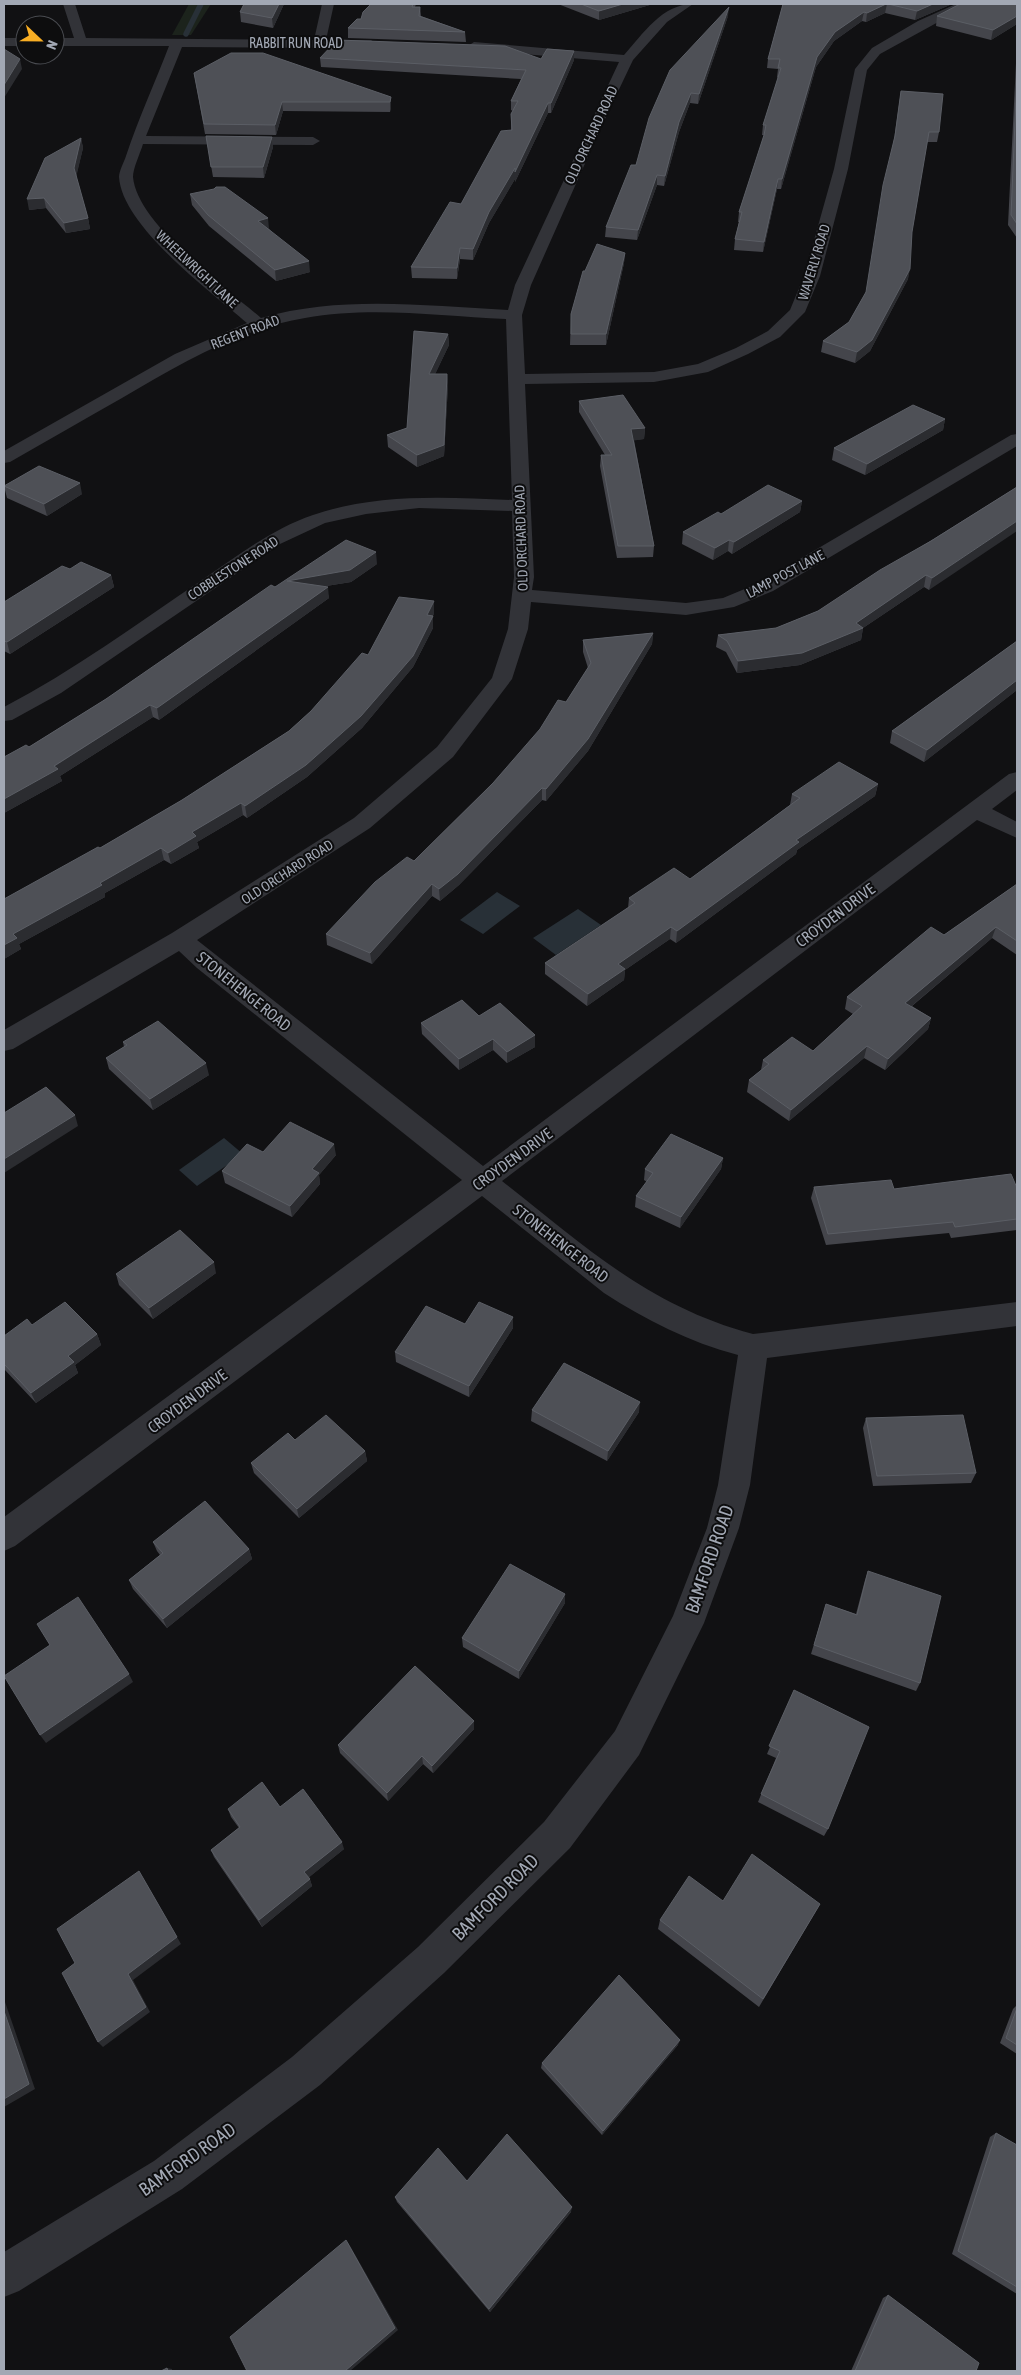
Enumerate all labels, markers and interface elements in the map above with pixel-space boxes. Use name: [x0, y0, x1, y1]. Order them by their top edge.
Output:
north arrow: [15, 15, 65, 65]
street label: RABBIT RUN ROAD: [249, 35, 343, 51]
text: N: [43, 38, 61, 52]
street label: OLD ORCHARD ROAD: [561, 83, 621, 187]
street label: WAVERLY ROAD: [795, 222, 833, 302]
street label: WHEELWRIGHT LANE: [153, 227, 241, 311]
street label: REGENT ROAD: [208, 312, 282, 352]
street label: OLD ORCHARD ROAD: [511, 485, 531, 591]
street label: COBBLESTONE ROAD: [185, 533, 281, 603]
street label: LAMP POST LANE: [743, 547, 827, 601]
street label: OLD ORCHARD ROAD: [238, 836, 336, 908]
street label: CROYDEN DRIVE: [792, 879, 878, 951]
street label: STONEHENGE ROAD: [193, 947, 295, 1035]
street label: CROYDEN DRIVE: [469, 1124, 556, 1194]
street label: STONEHENGE ROAD: [510, 1200, 612, 1286]
street label: CROYDEN DRIVE: [144, 1365, 230, 1437]
street label: BAMFORD ROAD: [680, 1502, 738, 1616]
street label: BAMFORD ROAD: [447, 1849, 543, 1945]
street label: BAMFORD ROAD: [134, 2118, 240, 2200]

